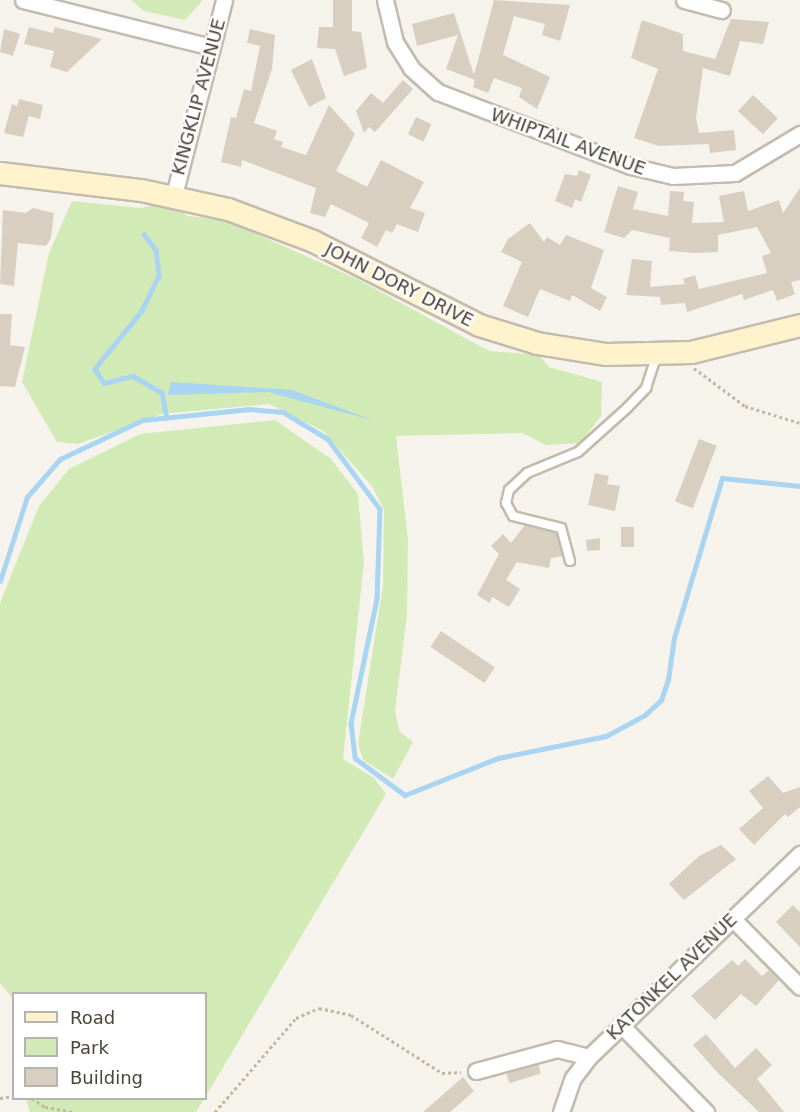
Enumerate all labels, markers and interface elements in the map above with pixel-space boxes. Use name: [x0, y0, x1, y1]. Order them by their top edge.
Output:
street label: KINGKLIP AVENUE: [168, 16, 230, 178]
street label: WHIPTAIL AVENUE: [488, 104, 648, 180]
street label: JOHN DORY DRIVE: [321, 238, 477, 332]
street label: KATONKEL AVENUE: [602, 909, 742, 1045]
legend: [12, 992, 207, 1100]
text: Road: [70, 1007, 115, 1028]
text: Park: [70, 1037, 109, 1058]
text: Building: [70, 1067, 143, 1088]

